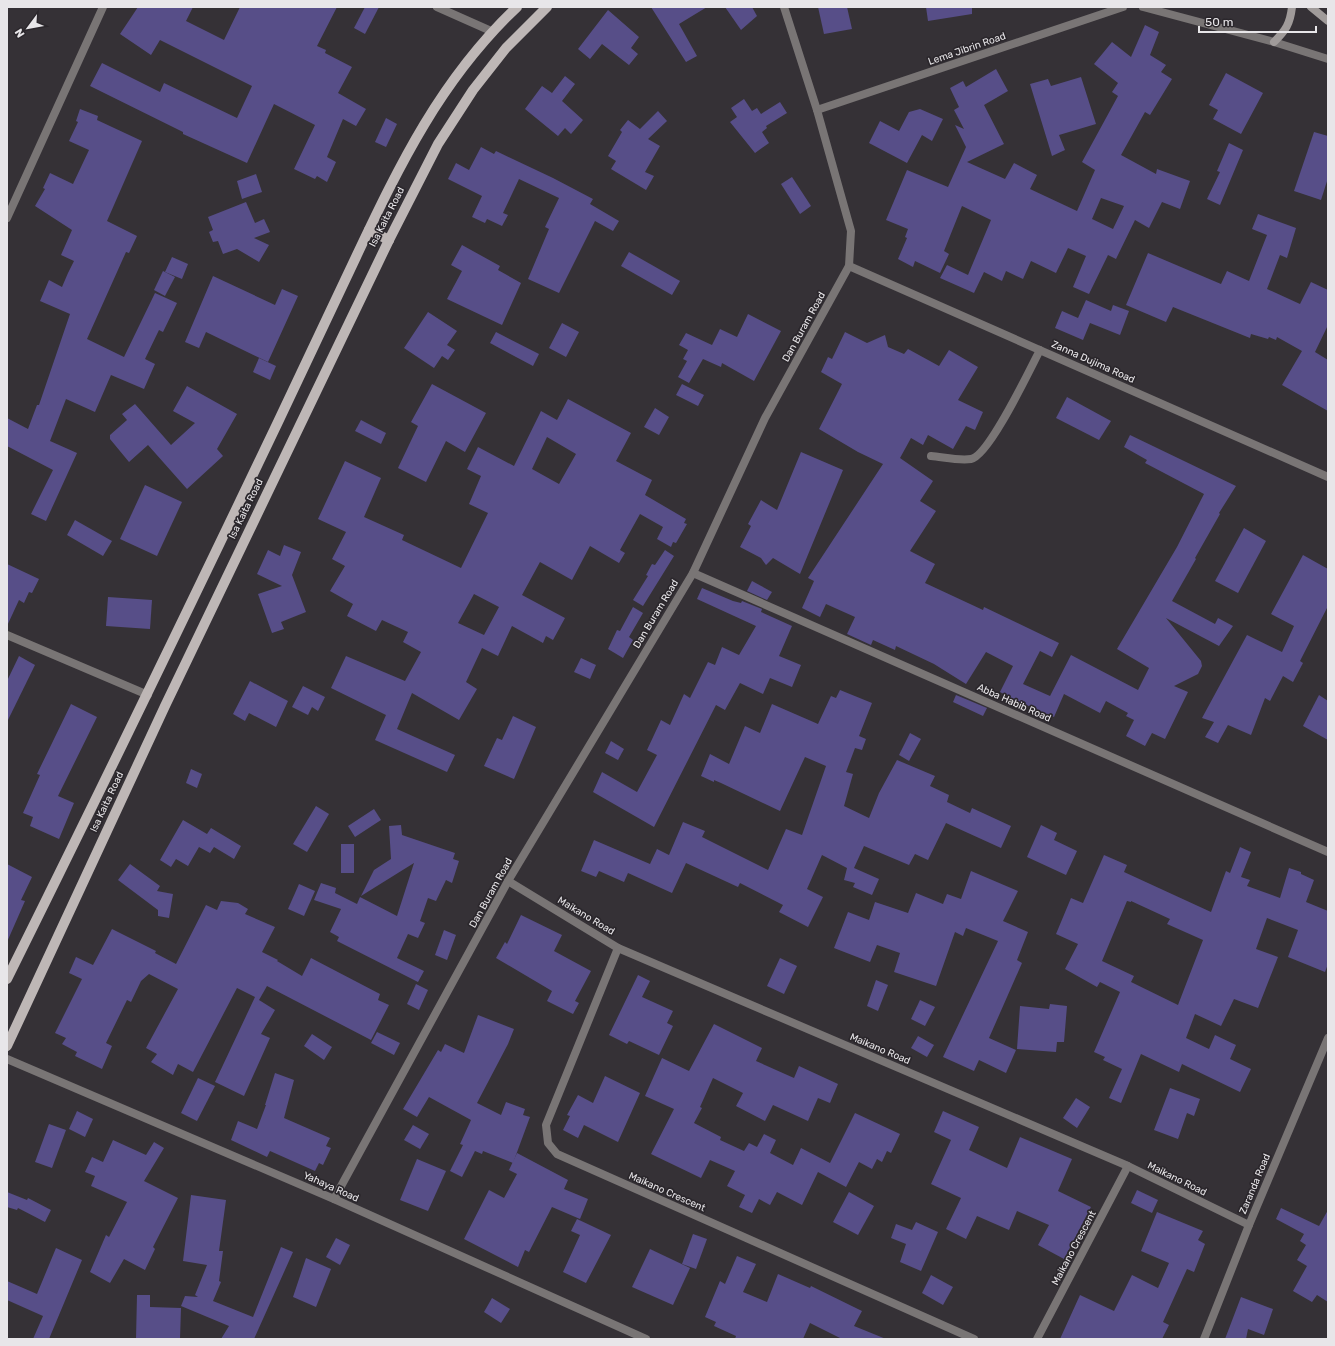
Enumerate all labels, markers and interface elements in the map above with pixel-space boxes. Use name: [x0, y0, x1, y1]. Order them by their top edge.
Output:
north arrow: [8, 8, 48, 48]
scale bar: [1199, 8, 1316, 34]
text: 50 m: [1205, 15, 1233, 29]
text: N: [12, 26, 28, 40]
street label: Lema Jibrin Road: [927, 30, 1007, 68]
street label: Isa Kaita Road: [367, 185, 407, 249]
street label: Dan Buram Road: [780, 290, 828, 364]
street label: Zanna Dujima Road: [1049, 338, 1137, 386]
street label: Isa Kaita Road: [226, 477, 266, 541]
street label: Dan Buram Road: [631, 577, 681, 650]
street label: Abba Habib Road: [975, 681, 1053, 725]
street label: Isa Kaita Road: [88, 770, 126, 834]
street label: Dan Buram Road: [467, 856, 515, 930]
street label: Maikano Road: [555, 894, 617, 938]
street label: Maikano Road: [848, 1031, 912, 1067]
street label: Zaranda Road: [1237, 1152, 1273, 1216]
street label: Maikano Road: [1145, 1159, 1209, 1199]
street label: Yahaya Road: [301, 1169, 361, 1205]
street label: Maikano Crescent: [627, 1170, 707, 1214]
street label: Maikano Crescent: [1049, 1209, 1099, 1287]

